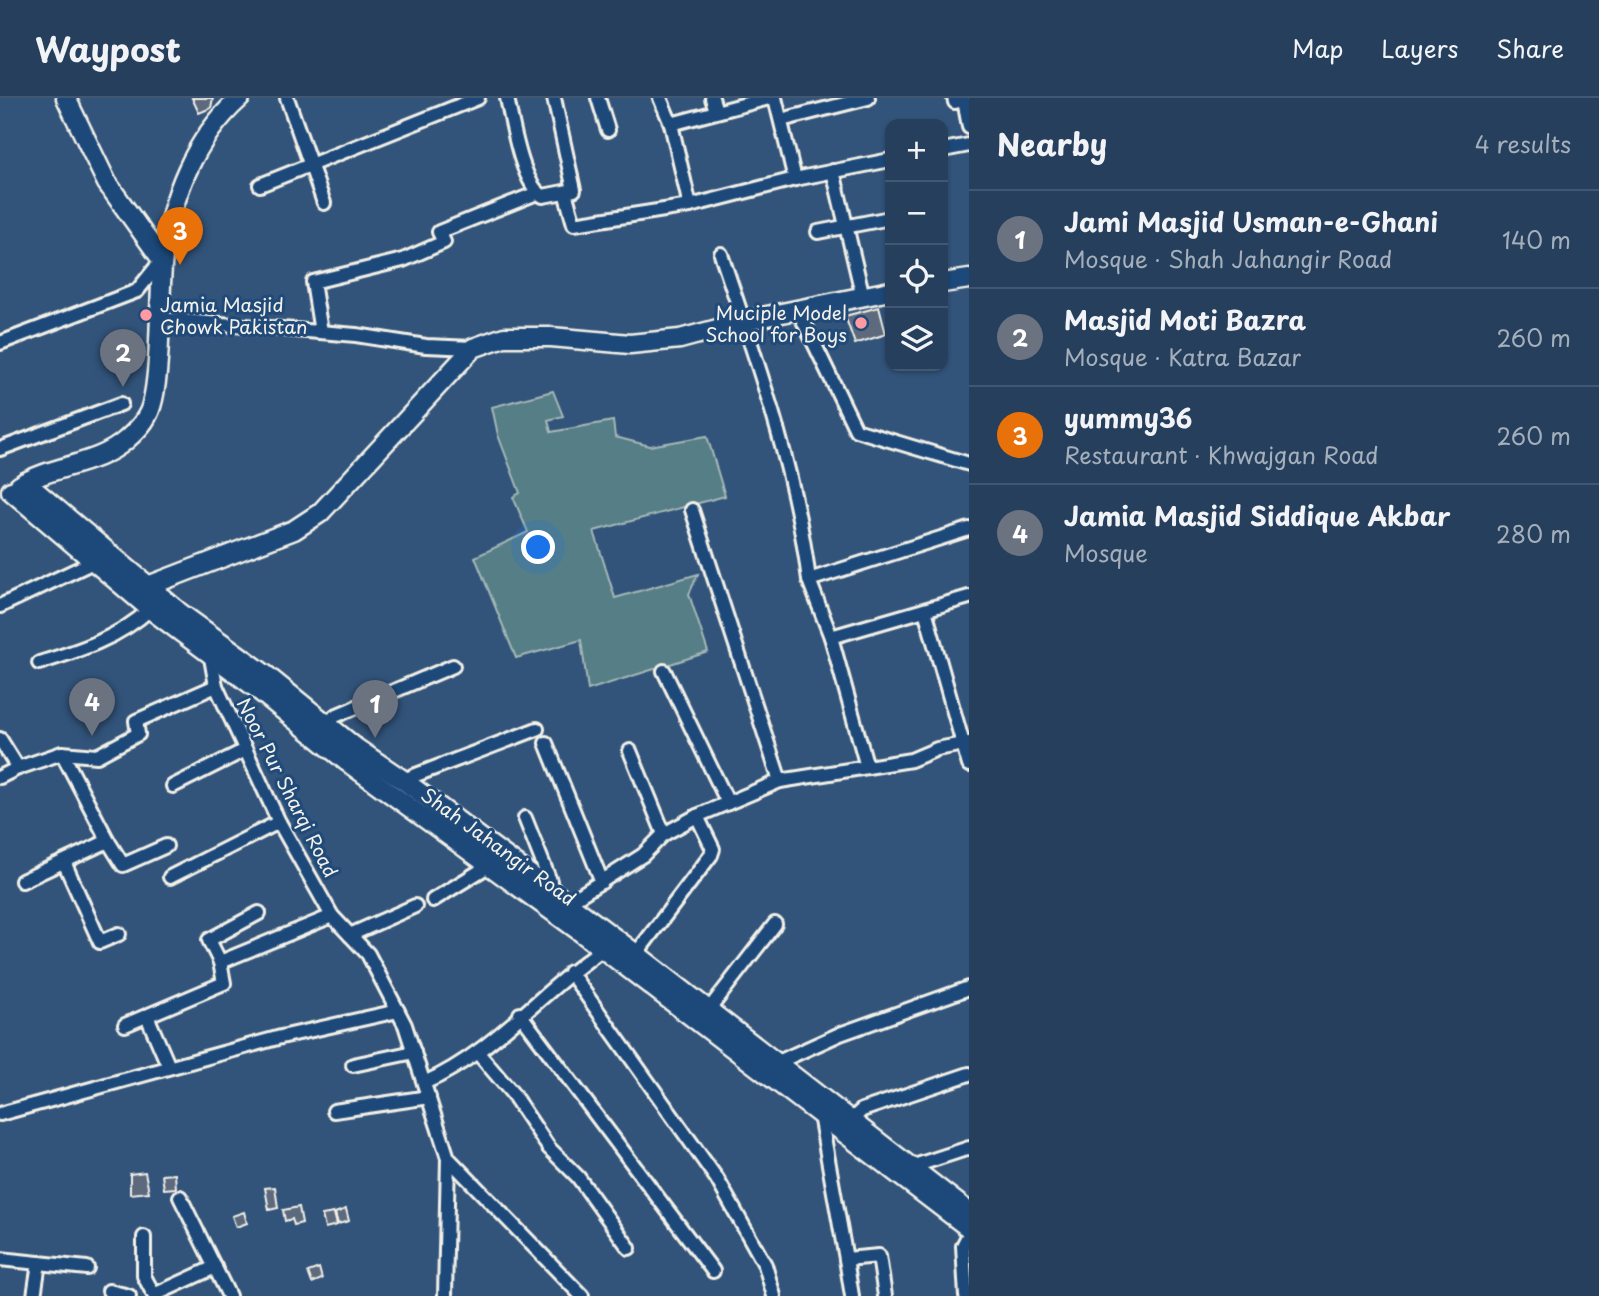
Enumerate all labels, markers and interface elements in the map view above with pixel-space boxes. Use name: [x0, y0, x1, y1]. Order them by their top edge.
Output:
text: Waypost: [35, 23, 181, 73]
text: Map: [1292, 30, 1343, 66]
text: Layers: [1381, 30, 1458, 66]
text: Share: [1496, 30, 1564, 66]
map controls: [885, 119, 948, 371]
button: +: [885, 119, 948, 182]
text: Nearby: [997, 121, 1107, 166]
text: 4 results: [1475, 126, 1571, 161]
button: −: [885, 182, 948, 245]
text: Jami Masjid Usman-e-Ghani: [1064, 202, 1438, 241]
pin: 3: [157, 207, 203, 265]
text: 1: [1015, 222, 1026, 257]
text: 140 m: [1502, 222, 1571, 257]
text: Mosque · Shah Jahangir Road: [1064, 241, 1392, 276]
button: locate: [885, 245, 948, 308]
place label: Jamia Masjid Chowk Pakistan: [160, 290, 308, 340]
place label: Muciple Model School for Boys: [705, 298, 847, 348]
text: Masjid Moti Bazra: [1064, 300, 1306, 339]
marker: Jamia Masjid Chowk Pakistan: [138, 307, 154, 323]
button: layers: [885, 308, 948, 371]
marker: Muciple Model School for Boys: [853, 315, 869, 331]
text: 2: [1012, 320, 1028, 355]
text: 260 m: [1496, 320, 1571, 355]
pin: 2: [100, 329, 146, 387]
text: Mosque · Katra Bazar: [1064, 339, 1301, 374]
text: yummy36: [1064, 398, 1192, 437]
text: 3: [1012, 418, 1028, 453]
text: 260 m: [1496, 418, 1571, 453]
text: Restaurant · Khwajgan Road: [1064, 437, 1379, 472]
text: Jamia Masjid Siddique Akbar: [1064, 496, 1451, 535]
text: 4: [1012, 516, 1028, 551]
text: 280 m: [1496, 516, 1571, 551]
your location: [521, 530, 555, 564]
text: Mosque: [1064, 535, 1148, 570]
pin: 4: [69, 678, 115, 736]
pin: 1: [352, 680, 398, 738]
street label: Noor Pur Sharqi Road: [231, 692, 345, 882]
street label: Shah Jahangir Road: [416, 780, 582, 912]

